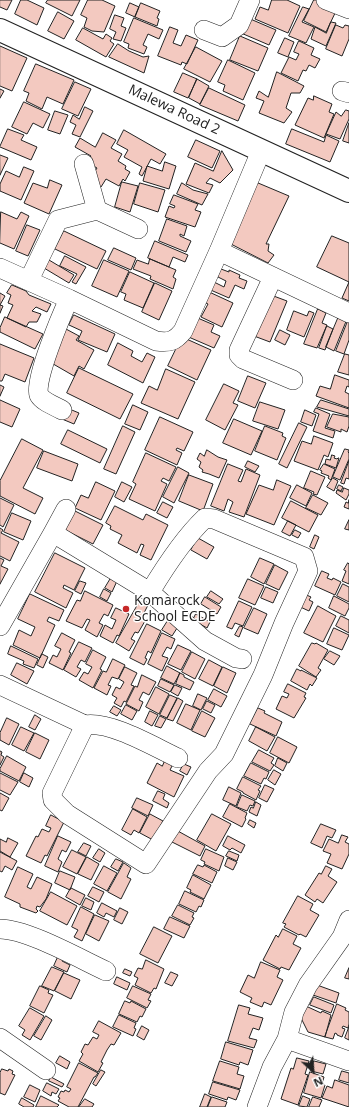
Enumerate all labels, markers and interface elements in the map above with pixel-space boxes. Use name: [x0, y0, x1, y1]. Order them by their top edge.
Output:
street label: Malewa Road 2: [126, 81, 222, 139]
place label: Komarock School ECDE: [134, 593, 216, 626]
marker: Komarock School ECDE: [121, 604, 131, 614]
north arrow: [293, 1051, 333, 1091]
text: N: [311, 1074, 326, 1091]

